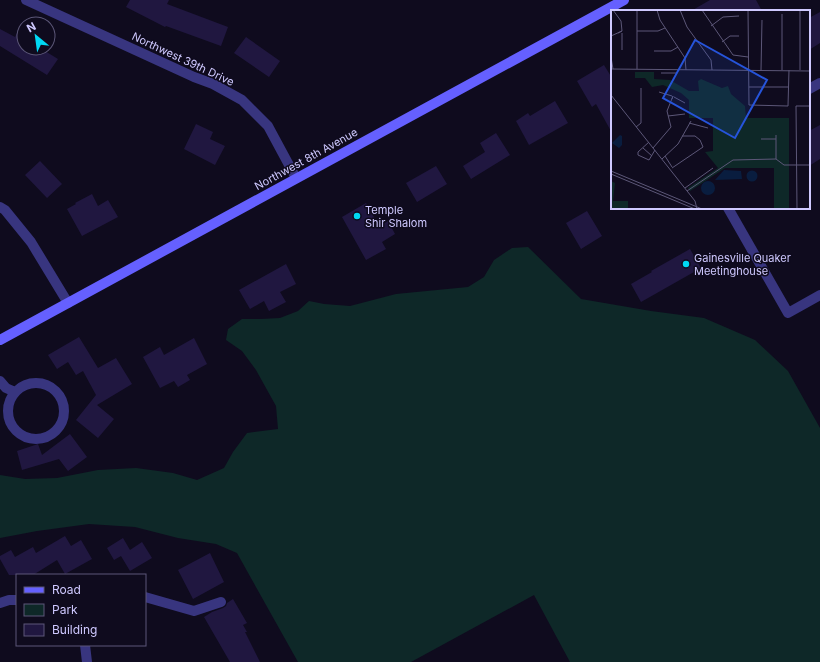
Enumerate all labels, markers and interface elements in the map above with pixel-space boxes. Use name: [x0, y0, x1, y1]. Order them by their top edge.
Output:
inset map: [611, 10, 810, 209]
north arrow: [16, 16, 56, 56]
text: N: [24, 19, 38, 35]
street label: Northwest 39th Drive: [130, 29, 236, 89]
street label: Northwest 8th Avenue: [252, 125, 360, 193]
place label: Temple Shir Shalom: [365, 203, 427, 230]
marker: Temple Shir Shalom: [352, 211, 362, 221]
place label: Gainesville Quaker Meetinghouse: [694, 251, 791, 278]
marker: Gainesville Quaker Meetinghouse: [681, 259, 691, 269]
legend: [16, 574, 146, 646]
text: Road: [52, 582, 81, 597]
text: Park: [52, 602, 78, 617]
text: Building: [52, 622, 97, 637]

